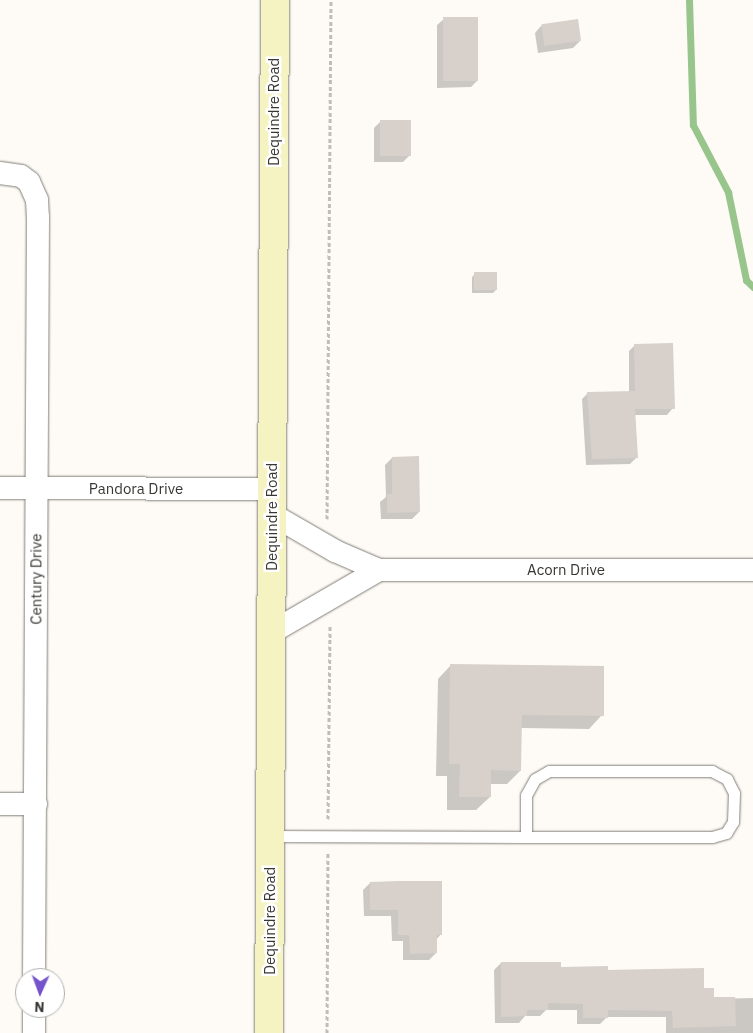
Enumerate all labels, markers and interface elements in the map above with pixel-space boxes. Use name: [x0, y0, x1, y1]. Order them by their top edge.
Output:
street label: Dequindre Road: [265, 58, 283, 166]
street label: Dequindre Road: [263, 463, 281, 571]
street label: Pandora Drive: [89, 480, 183, 498]
street label: Century Drive: [27, 533, 45, 625]
street label: Acorn Drive: [527, 561, 605, 579]
street label: Dequindre Road: [261, 867, 279, 975]
north arrow: [15, 968, 65, 1018]
text: N: [34, 998, 45, 1016]

